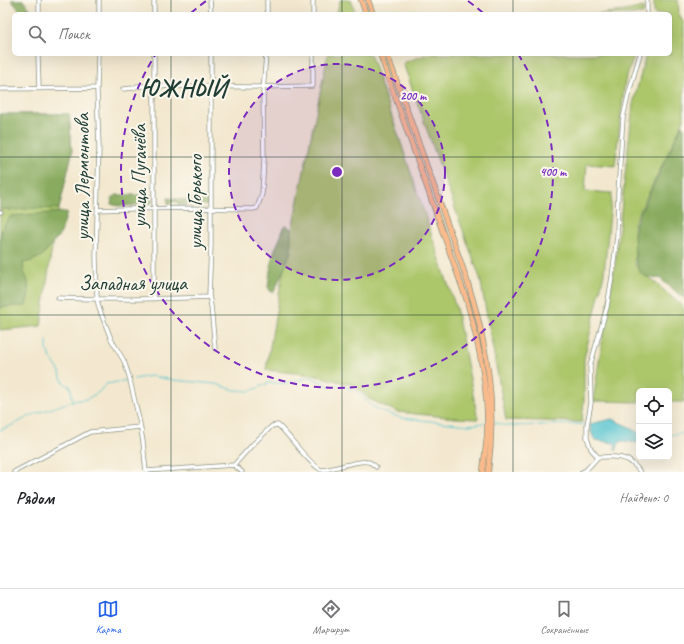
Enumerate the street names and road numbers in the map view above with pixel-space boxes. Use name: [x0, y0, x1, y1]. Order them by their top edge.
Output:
street label: улица Лермонтова: [70, 112, 95, 242]
street label: улица Пугачёва: [127, 123, 152, 229]
street label: улица Горького: [183, 154, 208, 250]
street label: Западная улица: [79, 271, 188, 296]

